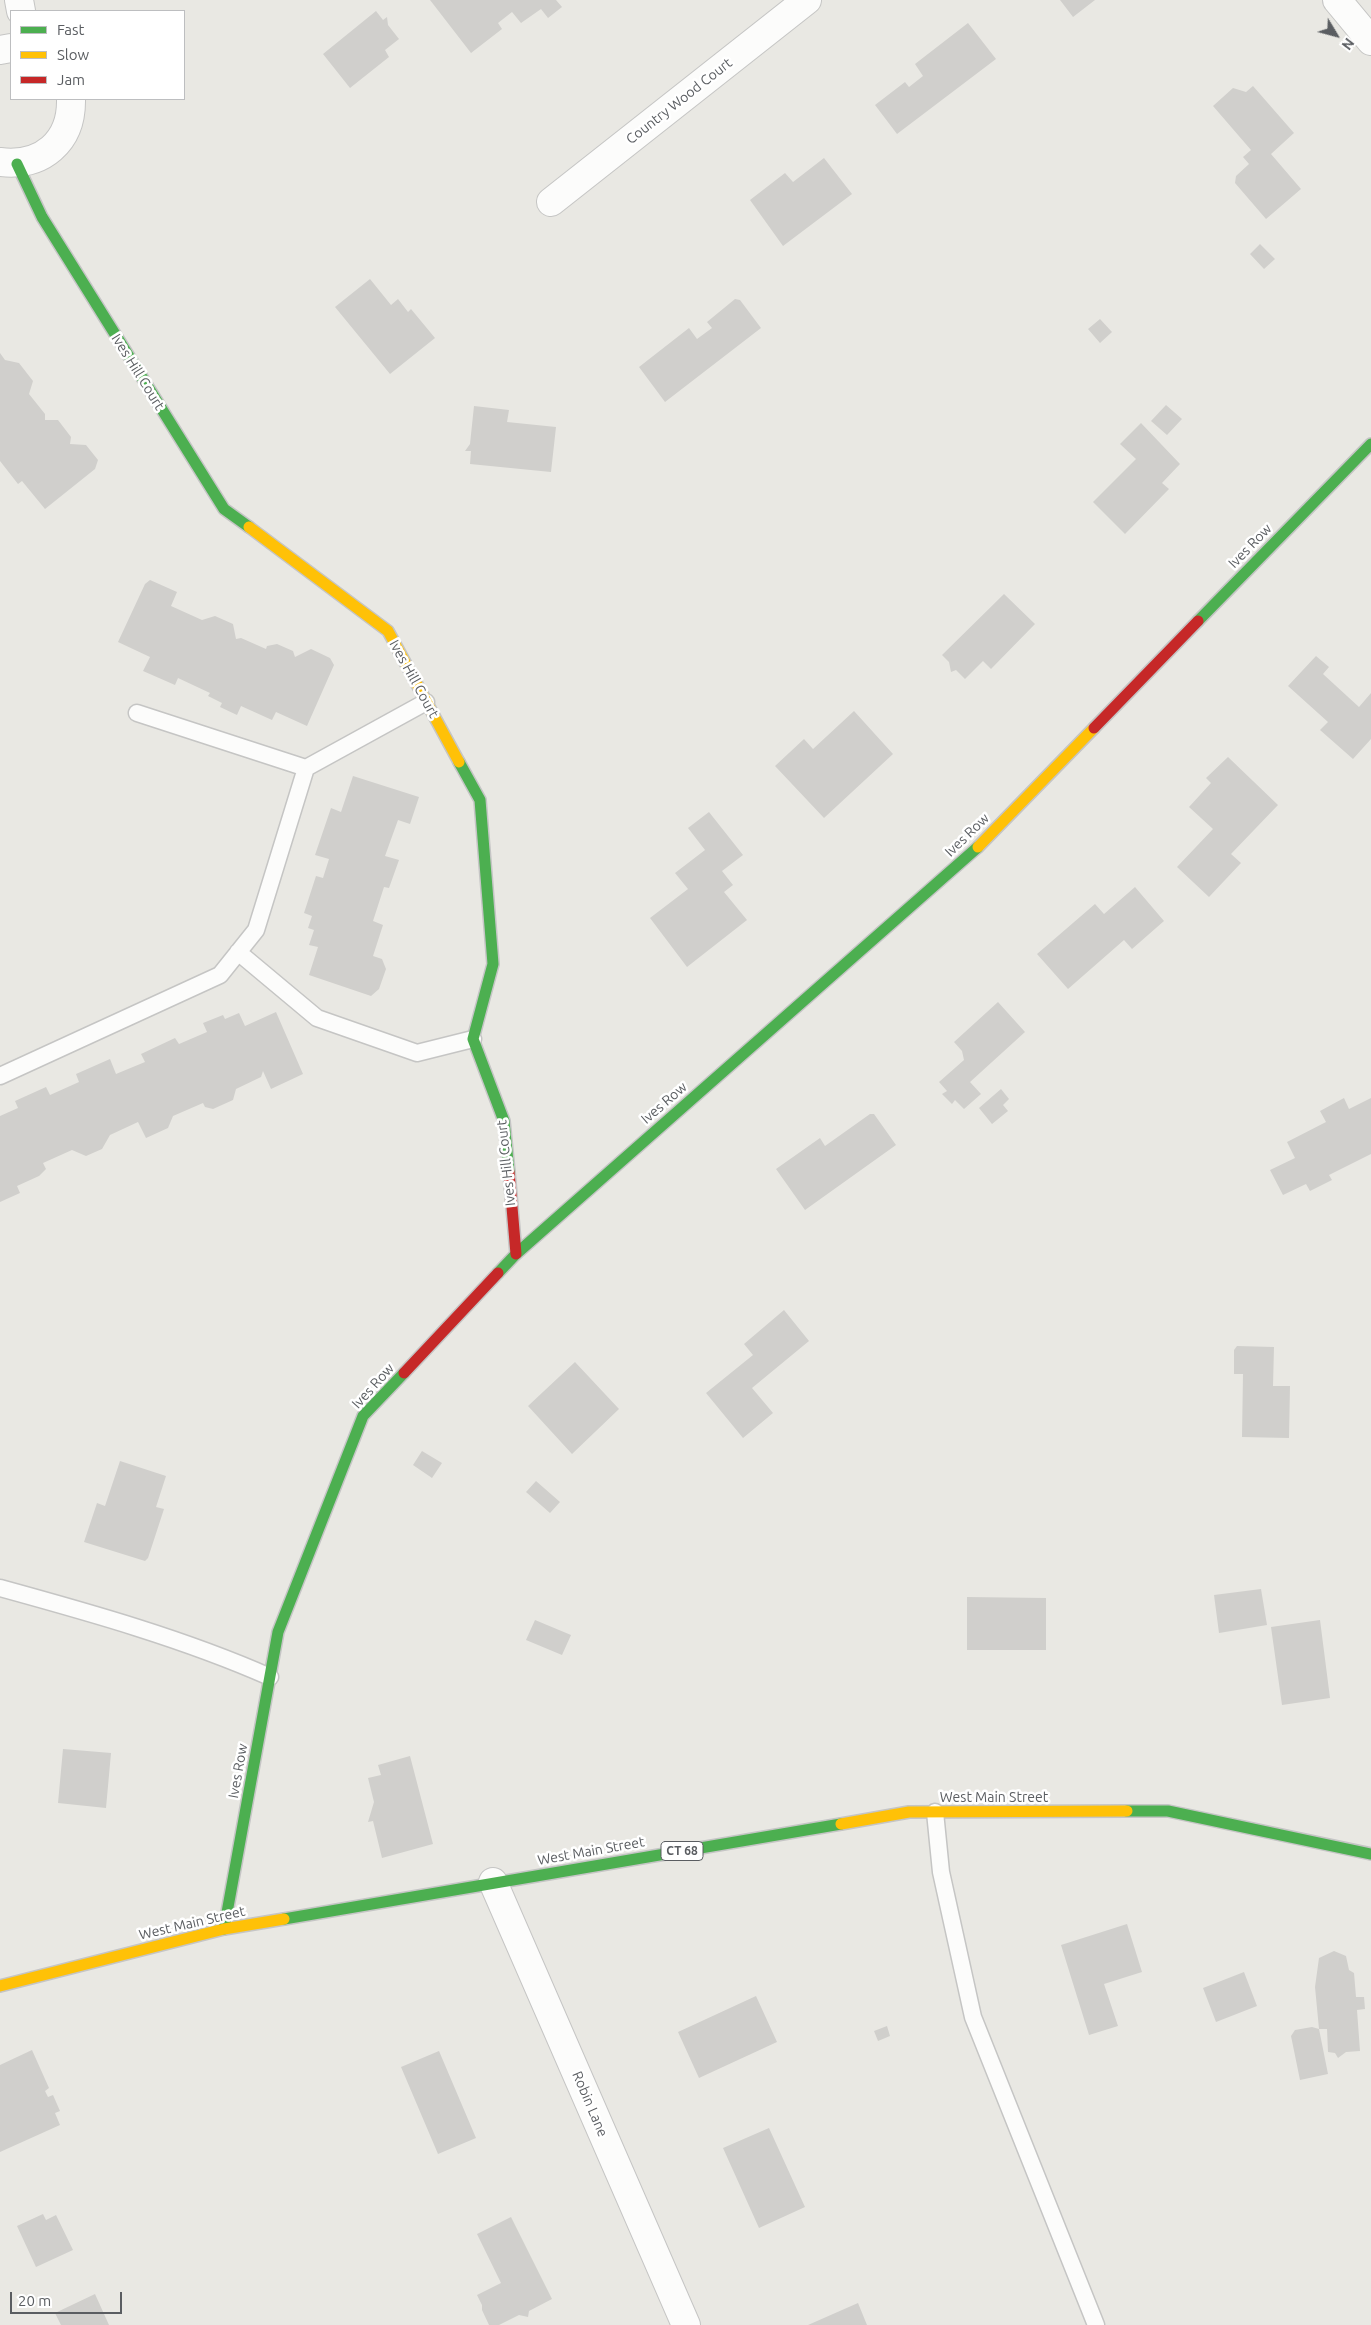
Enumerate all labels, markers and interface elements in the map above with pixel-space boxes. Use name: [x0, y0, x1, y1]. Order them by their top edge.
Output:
legend: [10, 10, 185, 100]
north arrow: [1311, 10, 1361, 60]
text: Fast: [57, 21, 84, 38]
text: N: [1338, 35, 1358, 53]
text: Slow: [57, 46, 89, 63]
street label: Country Wood Court: [623, 54, 735, 148]
text: Jam: [57, 71, 85, 88]
street label: Ives Hill Court: [108, 331, 168, 413]
street label: Ives Row: [1225, 520, 1275, 572]
street label: Ives Hill Court: [386, 637, 442, 721]
street label: Ives Row: [941, 810, 993, 860]
street label: Ives Row: [638, 1079, 690, 1127]
street label: Ives Hill Court: [493, 1119, 519, 1207]
street label: Ives Row: [348, 1360, 398, 1412]
street label: Ives Row: [225, 1742, 251, 1800]
street label: West Main Street: [940, 1789, 1048, 1805]
street label: West Main Street: [536, 1833, 646, 1869]
road number: CT 68: [661, 1842, 703, 1860]
street label: West Main Street: [137, 1903, 247, 1943]
street label: Robin Lane: [569, 2069, 611, 2139]
scale bar: [12, 2282, 125, 2314]
text: 20 m: [18, 2292, 51, 2309]

